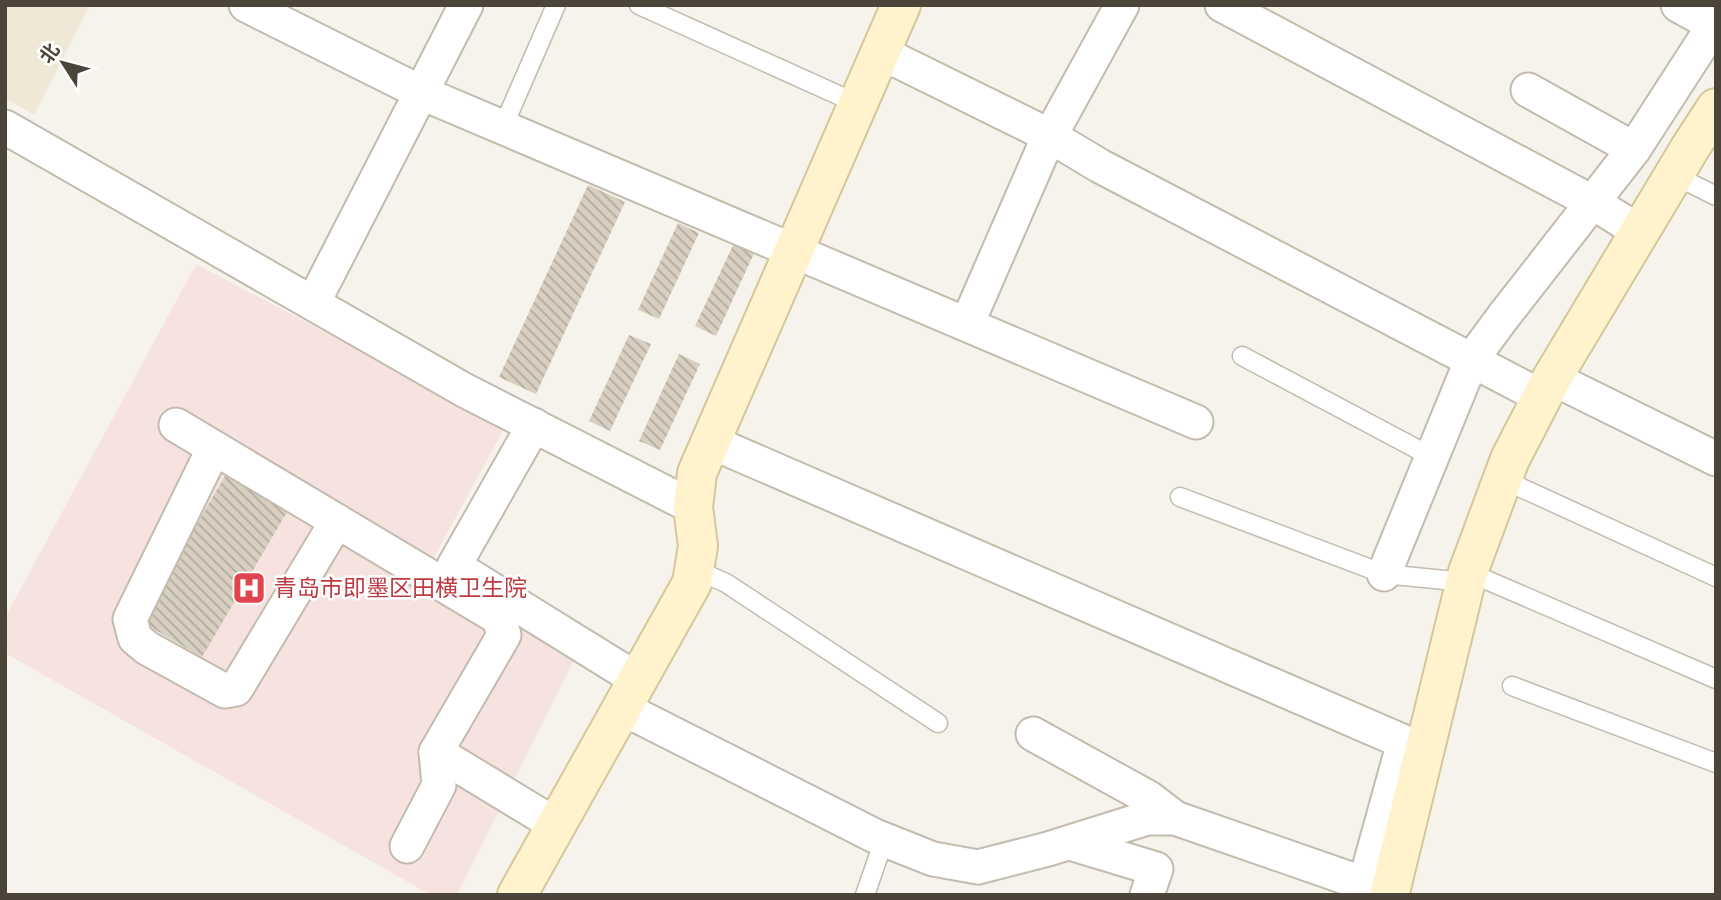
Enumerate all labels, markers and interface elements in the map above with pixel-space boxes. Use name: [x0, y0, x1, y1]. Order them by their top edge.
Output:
north arrow: [28, 28, 98, 98]
text: 北: [35, 39, 65, 68]
hospital icon: 青岛市即墨区田横卫生院: [230, 569, 268, 607]
place label: 青岛市即墨区田横卫生院: [274, 575, 527, 602]

